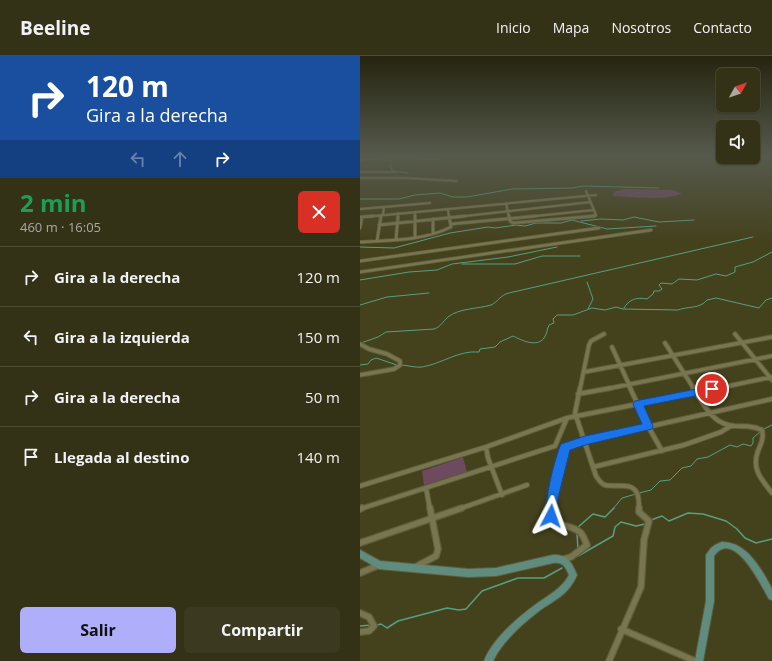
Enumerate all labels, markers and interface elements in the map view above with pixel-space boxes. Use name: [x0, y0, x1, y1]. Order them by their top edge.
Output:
text: Beeline: [20, 15, 91, 41]
text: Inicio: [496, 18, 531, 37]
text: Mapa: [553, 18, 589, 37]
text: Nosotros: [611, 18, 671, 37]
text: Contacto: [693, 18, 752, 37]
text: 120 m: [86, 67, 169, 105]
north arrow: [716, 68, 760, 112]
map controls: [716, 68, 760, 164]
icon: right: [20, 72, 72, 124]
text: Gira a la derecha: [86, 103, 228, 127]
button: sound: [716, 120, 760, 164]
icon: left: [127, 148, 149, 170]
icon: ahead: [169, 148, 191, 170]
icon: right: [211, 148, 233, 170]
text: 2 min: [20, 186, 87, 219]
button: close: [298, 191, 340, 233]
text: 460 m · 16:05: [20, 218, 101, 236]
icon: right: [20, 266, 42, 288]
text: Gira a la derecha: [54, 267, 180, 287]
text: 120 m: [296, 267, 340, 287]
icon: left: [20, 326, 42, 348]
text: Gira a la izquierda: [54, 327, 190, 347]
text: 150 m: [296, 327, 340, 347]
pin: [695, 372, 729, 406]
icon: arrive: [701, 378, 723, 400]
icon: right: [20, 386, 42, 408]
text: Gira a la derecha: [54, 387, 180, 407]
text: 50 m: [305, 387, 340, 407]
icon: arrive: [20, 446, 42, 468]
text: Llegada al destino: [54, 447, 189, 467]
text: 140 m: [296, 447, 340, 467]
position arrow: [530, 495, 572, 537]
button: Salir: [20, 607, 176, 653]
button: Compartir: [184, 607, 340, 653]

